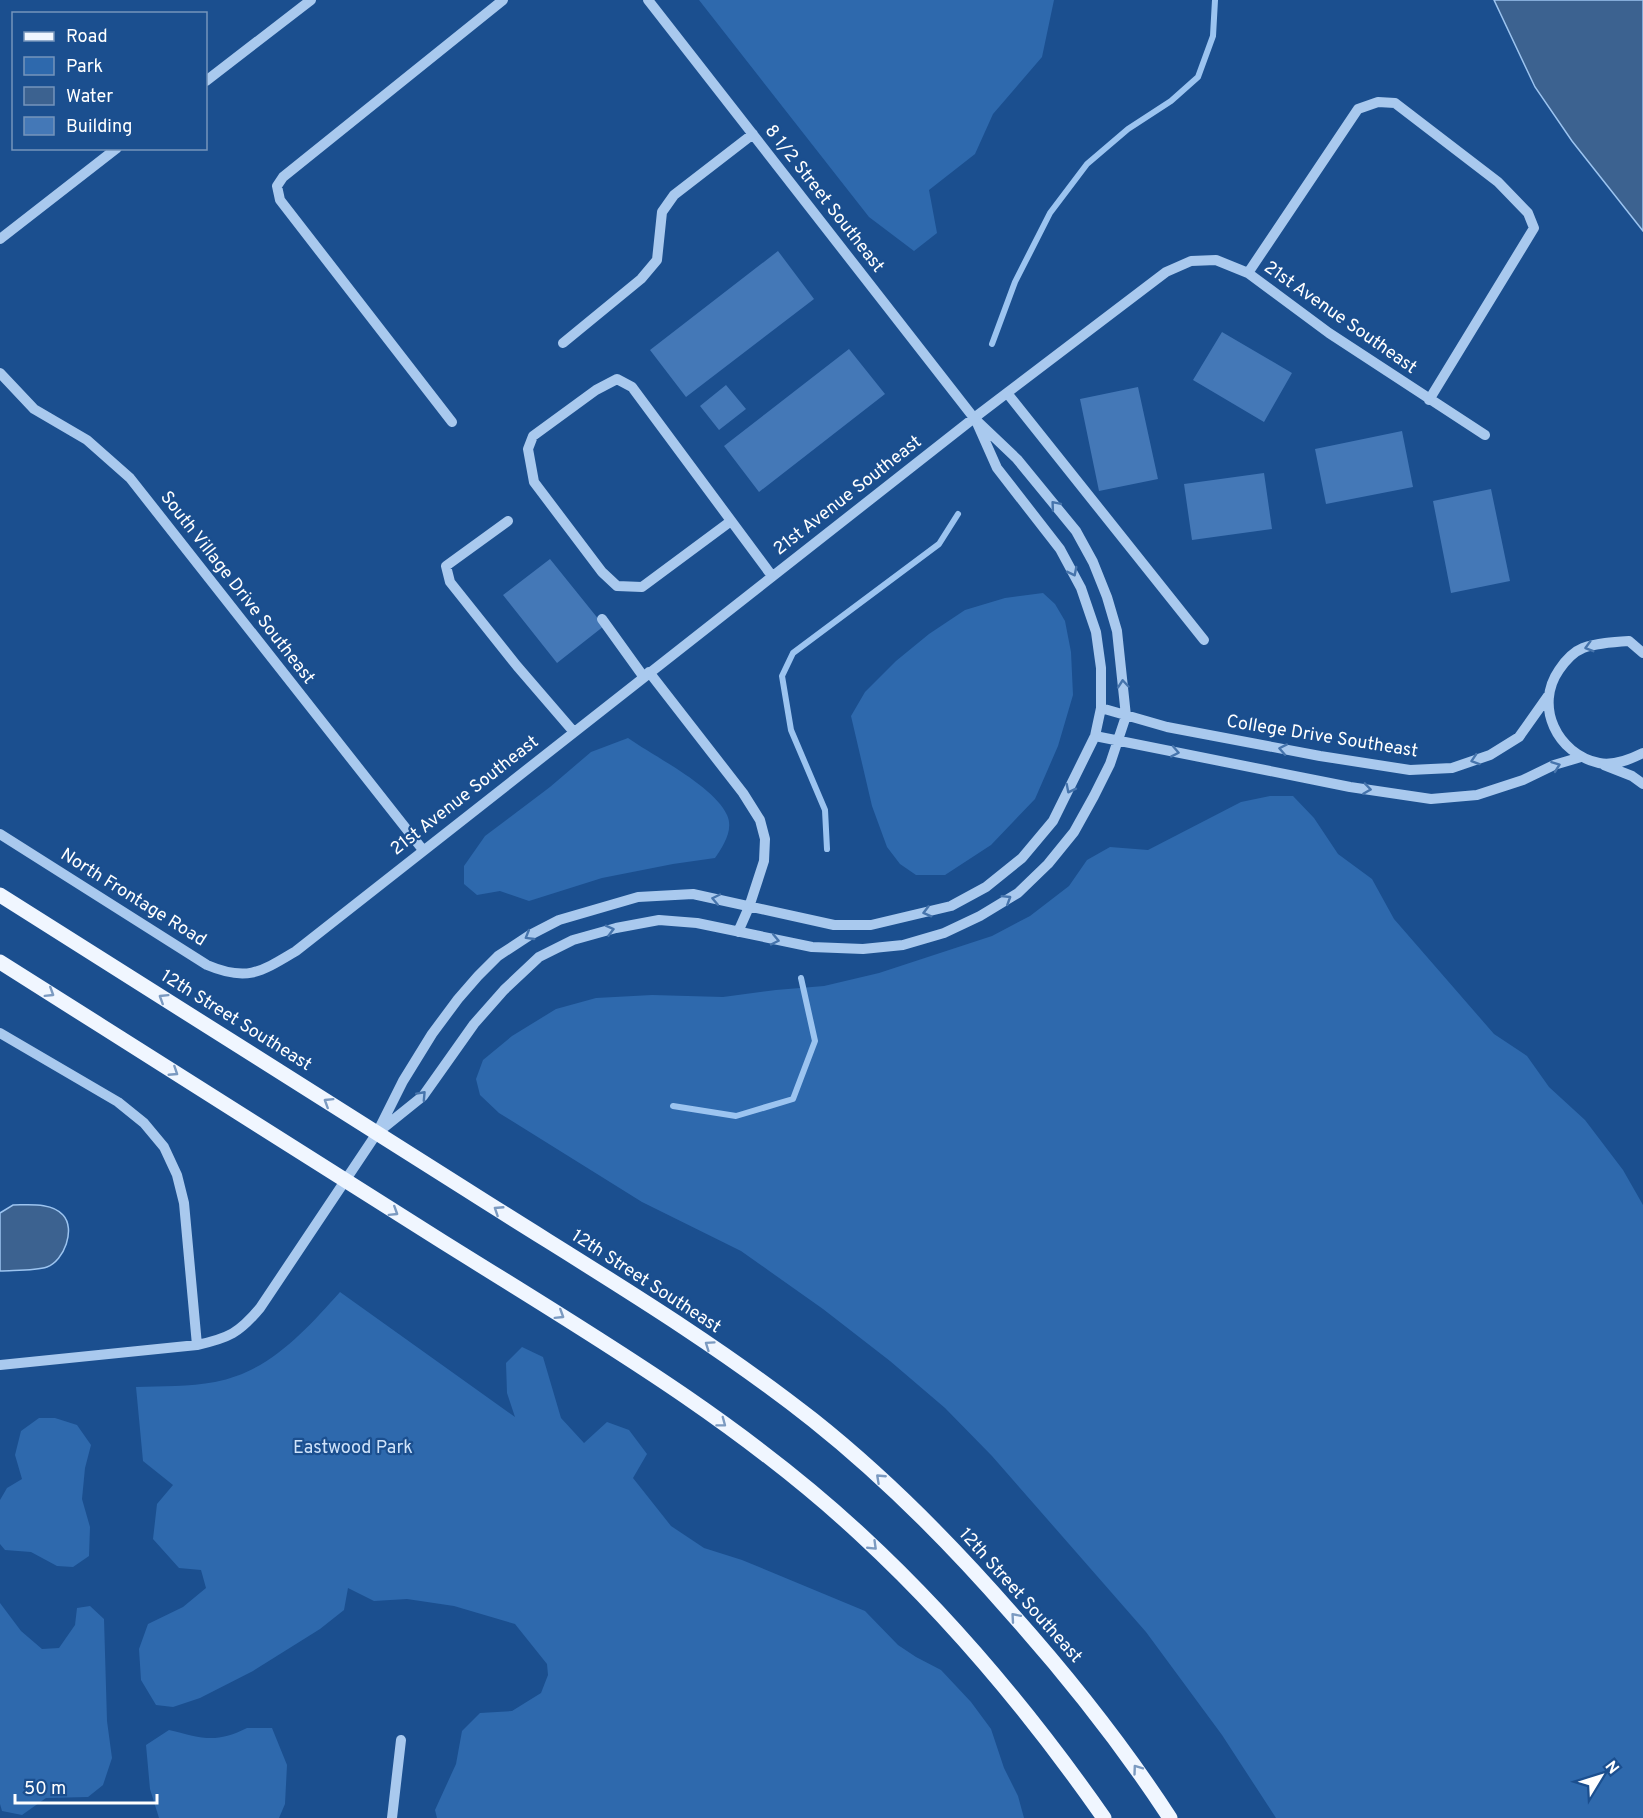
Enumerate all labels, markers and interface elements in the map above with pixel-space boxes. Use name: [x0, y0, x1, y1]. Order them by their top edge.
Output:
legend: [12, 12, 207, 150]
text: Road: [66, 26, 108, 49]
text: Park: [66, 56, 103, 79]
text: Water: [66, 86, 113, 109]
text: Building: [66, 116, 132, 139]
street label: 8 1/2 Street Southeast: [759, 120, 889, 278]
street label: 21st Avenue Southeast: [1259, 256, 1421, 380]
street label: 21st Avenue Southeast: [769, 431, 927, 561]
street label: South Village Drive Southeast: [154, 487, 320, 689]
one-way arrow: [1051, 501, 1062, 512]
one-way arrow: [1065, 566, 1077, 577]
one-way arrow: [1584, 640, 1595, 652]
one-way arrow: [1117, 679, 1130, 688]
street label: College Drive Southeast: [1225, 710, 1419, 764]
street label: 21st Avenue Southeast: [386, 731, 544, 861]
one-way arrow: [1279, 743, 1289, 756]
one-way arrow: [1170, 745, 1180, 758]
one-way arrow: [1470, 753, 1481, 765]
one-way arrow: [1550, 760, 1561, 773]
one-way arrow: [1066, 783, 1077, 793]
one-way arrow: [1362, 783, 1372, 795]
street label: North Frontage Road: [56, 844, 210, 952]
one-way arrow: [711, 894, 721, 907]
one-way arrow: [1001, 895, 1011, 907]
one-way arrow: [923, 905, 933, 918]
one-way arrow: [604, 925, 615, 937]
one-way arrow: [525, 929, 535, 941]
one-way arrow: [770, 933, 780, 946]
street label: 12th Street Southeast: [156, 965, 316, 1077]
one-way arrow: [43, 986, 54, 997]
one-way arrow: [159, 993, 169, 1005]
one-way arrow: [168, 1065, 178, 1077]
one-way arrow: [415, 1091, 426, 1101]
one-way arrow: [324, 1097, 334, 1109]
one-way arrow: [388, 1205, 398, 1217]
one-way arrow: [494, 1206, 505, 1217]
street label: 12th Street Southeast: [567, 1225, 725, 1339]
one-way arrow: [554, 1308, 564, 1320]
one-way arrow: [705, 1341, 716, 1352]
one-way arrow: [716, 1415, 727, 1426]
park label: Eastwood Park: [293, 1437, 413, 1460]
one-way arrow: [876, 1474, 887, 1485]
street label: 12th Street Southeast: [953, 1524, 1087, 1668]
one-way arrow: [866, 1539, 877, 1550]
one-way arrow: [1011, 1613, 1022, 1624]
north arrow: [1571, 1746, 1631, 1806]
text: N: [1600, 1757, 1623, 1779]
one-way arrow: [1133, 1765, 1144, 1776]
scale bar: [15, 1767, 158, 1805]
text: 50 m: [24, 1778, 66, 1801]

